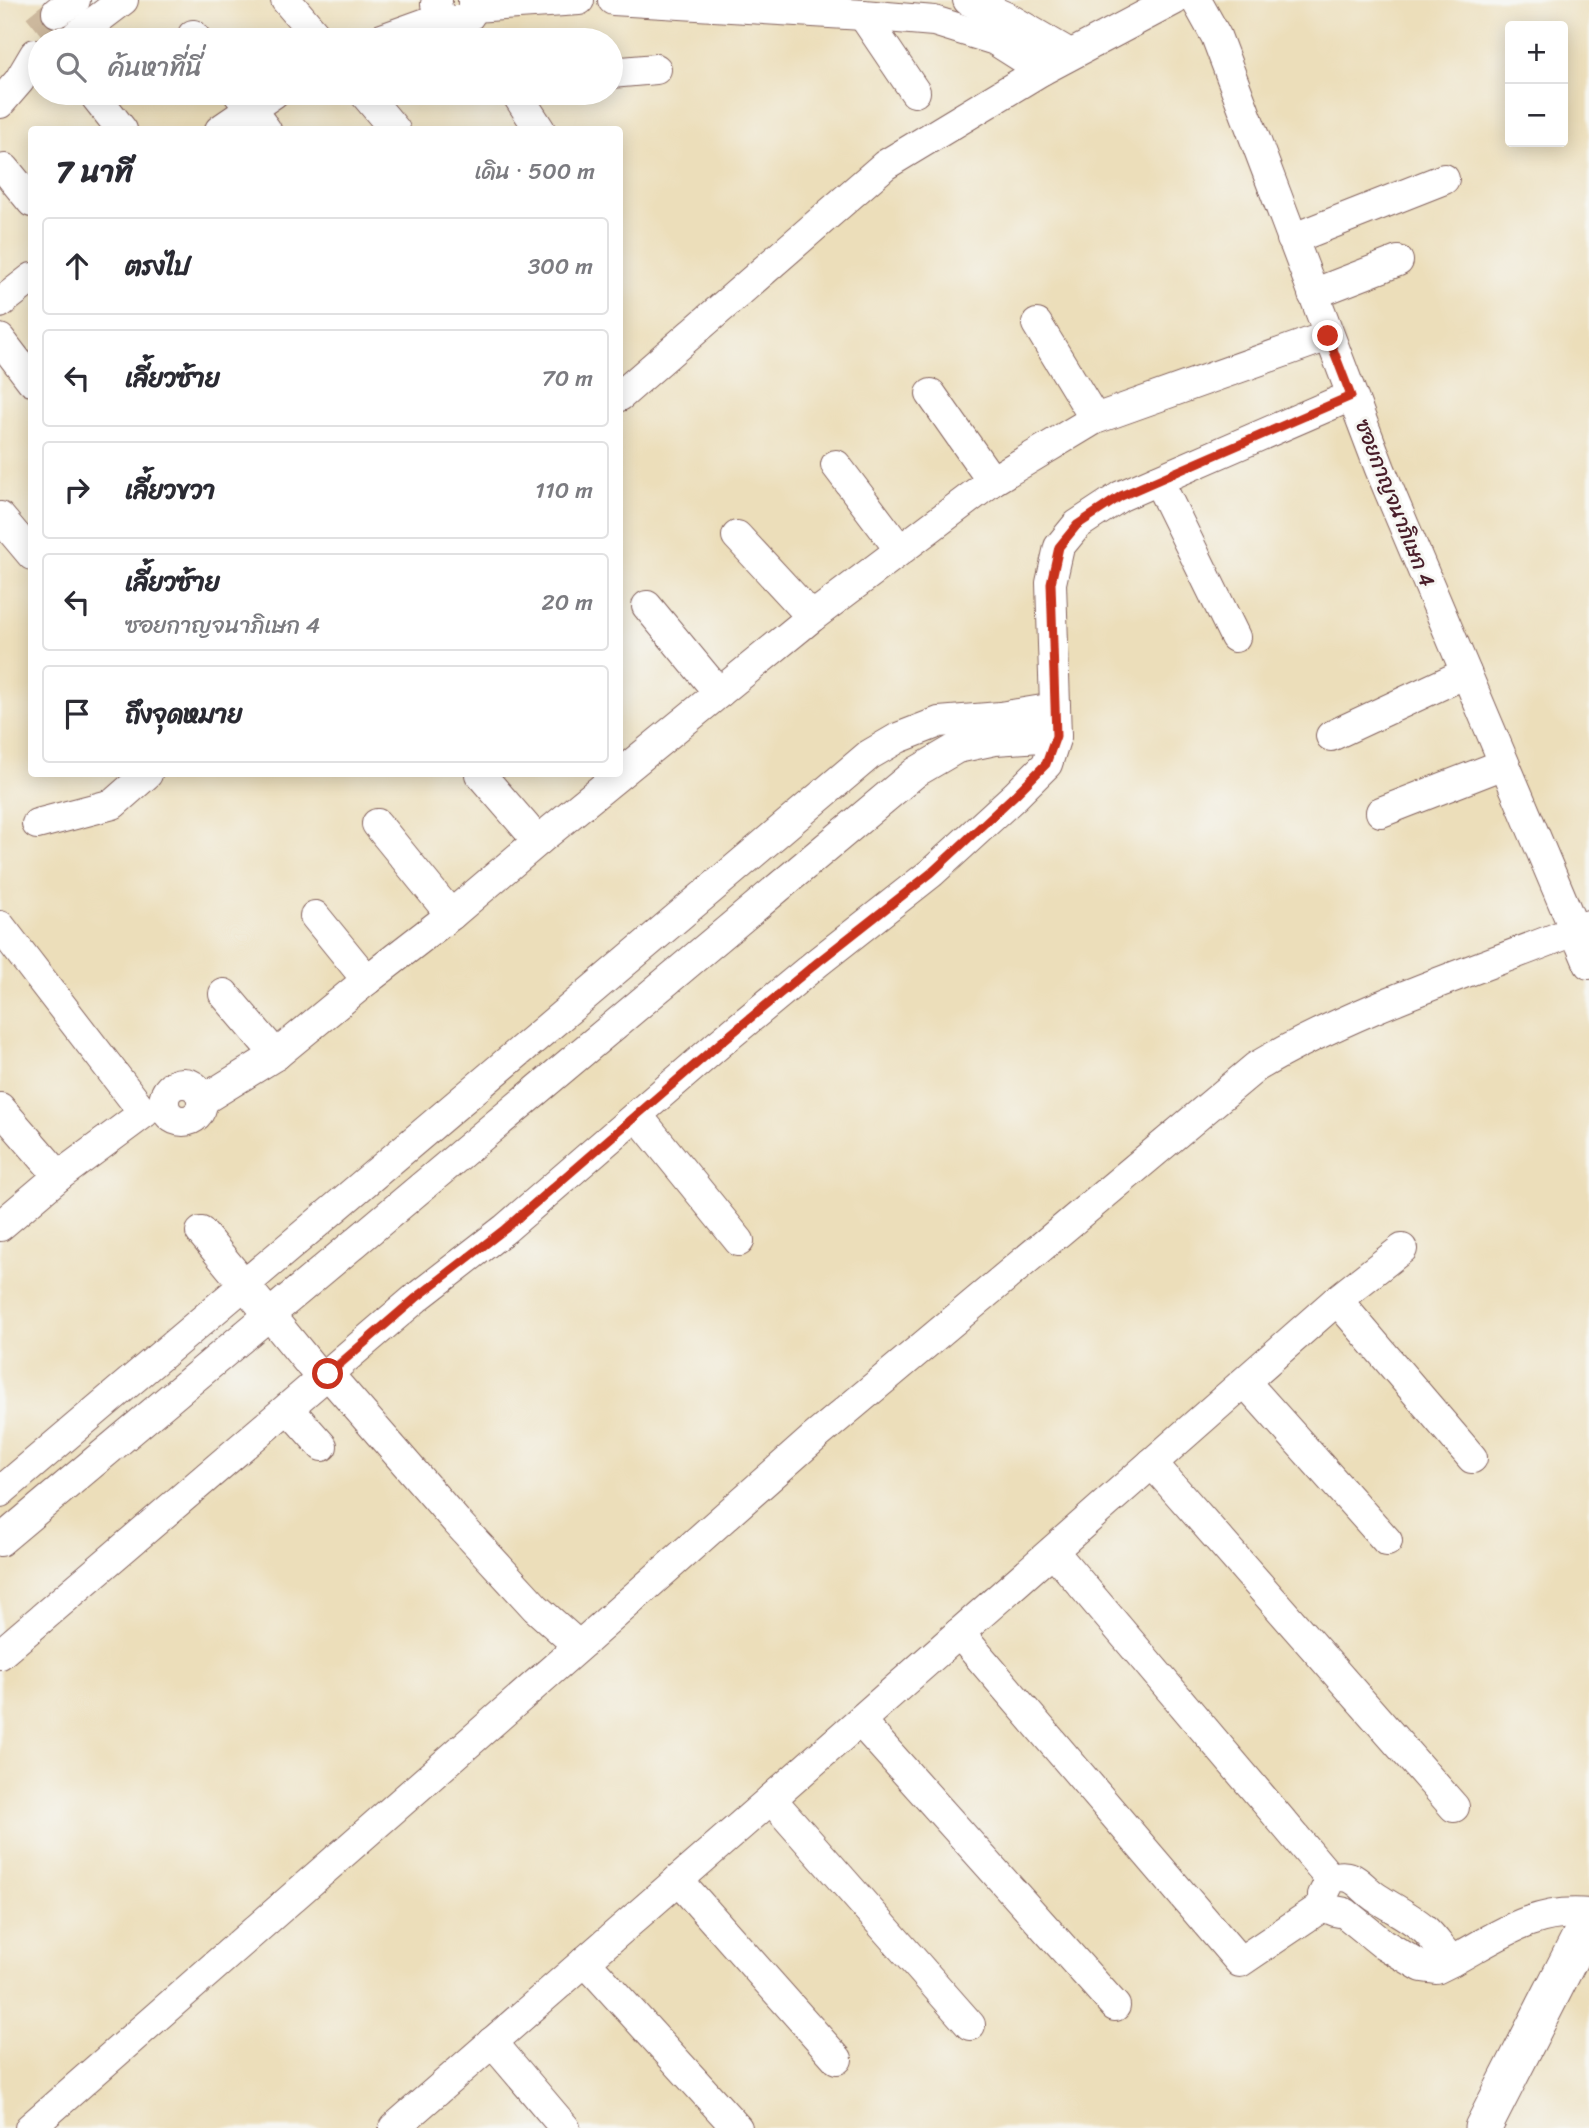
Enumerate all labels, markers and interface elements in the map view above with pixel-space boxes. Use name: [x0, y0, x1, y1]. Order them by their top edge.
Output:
map controls: [1505, 21, 1568, 147]
button: +: [1505, 21, 1568, 84]
search box: [28, 28, 623, 105]
text: ค้นหาที่นี่: [108, 44, 202, 90]
icon: search: [52, 48, 90, 86]
button: −: [1505, 84, 1568, 147]
text: 7 นาที: [56, 145, 133, 199]
text: เดิน · 500 m: [475, 151, 595, 192]
text: ตรงไป: [125, 243, 190, 289]
text: 300 m: [528, 246, 593, 287]
icon: ahead: [58, 247, 96, 285]
route end: [1312, 320, 1343, 351]
text: เลี้ยวซ้าย: [125, 355, 220, 401]
text: 70 m: [542, 358, 593, 399]
icon: left: [58, 359, 96, 397]
street label: ซอยกาญจนาภิเษก 4: [1344, 413, 1446, 593]
text: เลี้ยวขวา: [125, 467, 215, 513]
text: 110 m: [535, 470, 593, 511]
icon: right: [58, 471, 96, 509]
text: เลี้ยวซ้าย: [125, 559, 220, 605]
text: 20 m: [542, 582, 593, 623]
icon: left: [58, 583, 96, 621]
text: ซอยกาญจนาภิเษก 4: [125, 605, 320, 646]
text: ถึงจุดหมาย: [125, 691, 242, 737]
icon: arrive: [58, 695, 96, 733]
route start: [312, 1358, 343, 1389]

